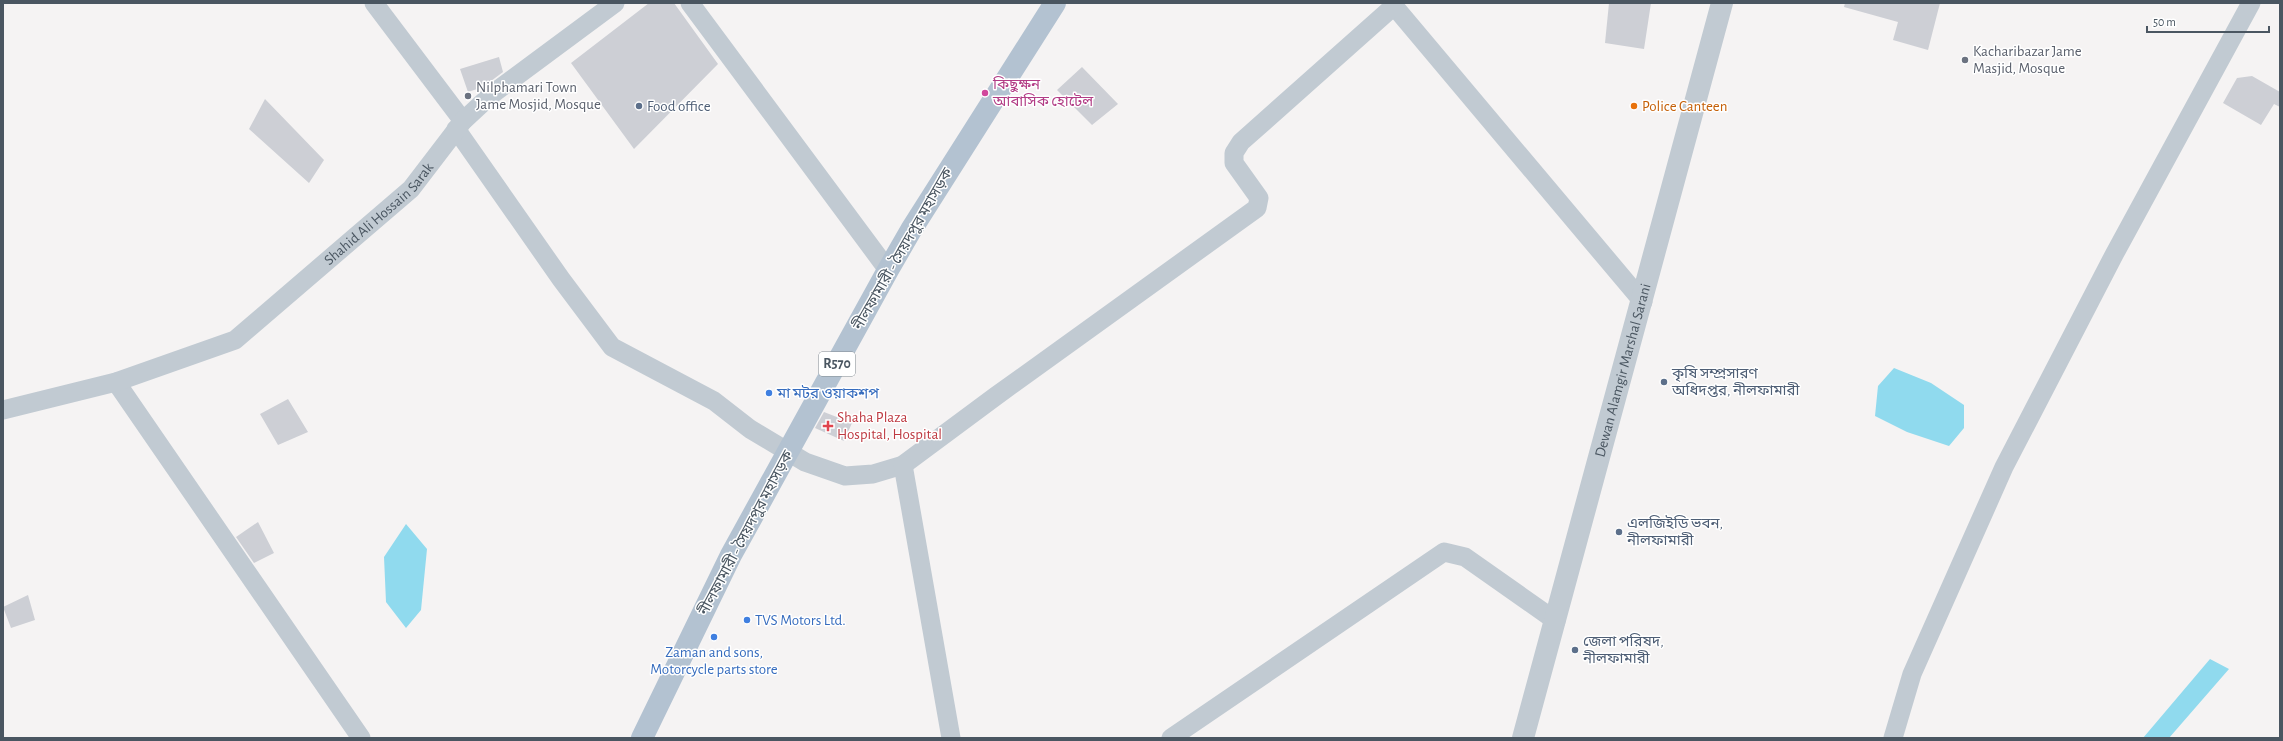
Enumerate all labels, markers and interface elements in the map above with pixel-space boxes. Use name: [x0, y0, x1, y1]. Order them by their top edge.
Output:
scale bar: [2147, 8, 2269, 34]
text: 50 m: [2153, 16, 2176, 28]
place label: Kacharibazar Jame Masjid, Mosque: [1973, 44, 2082, 76]
marker: Kacharibazar Jame Masjid, Mosque: [1960, 55, 1970, 65]
place label: কিছুক্ষন আবাসিক হোটেল: [992, 76, 1094, 109]
place label: Nilphamari Town Jame Mosjid, Mosque: [476, 80, 601, 112]
marker: কিছুক্ষন আবাসিক হোটেল: [980, 88, 990, 98]
marker: Nilphamari Town Jame Mosjid, Mosque: [463, 91, 473, 101]
place label: Food office: [647, 99, 711, 114]
place label: Police Canteen: [1642, 99, 1728, 114]
marker: Food office: [634, 101, 644, 111]
marker: Police Canteen: [1629, 101, 1639, 111]
street label: Shahid Ali Hossain Sarak: [321, 160, 436, 268]
street label: নীলফামারী - সৈয়দপুর মহাসড়ক: [849, 164, 957, 334]
street label: Dewan Alamgir Marshal Sarani: [1592, 282, 1653, 459]
road number: R570: [819, 352, 855, 376]
place label: কৃষি সম্প্রসারণ অধিদপ্তর, নীলফামারী: [1671, 365, 1801, 398]
marker: কৃষি সম্প্রসারণ অধিদপ্তর, নীলফামারী: [1659, 377, 1669, 387]
place label: মা মটর ওয়াকশপ: [776, 385, 879, 401]
marker: মা মটর ওয়াকশপ: [764, 388, 774, 398]
place label: Shaha Plaza Hospital, Hospital: [837, 410, 942, 442]
marker: Shaha Plaza Hospital, Hospital: [822, 420, 834, 432]
street label: নীলফামারী - সৈয়দপুর মহাসড়ক: [695, 447, 797, 619]
place label: এলজিইডি ভবন, নীলফামারী: [1626, 515, 1723, 548]
marker: এলজিইডি ভবন, নীলফামারী: [1614, 527, 1624, 537]
place label: TVS Motors Ltd.: [755, 613, 846, 628]
marker: TVS Motors Ltd.: [742, 615, 752, 625]
marker: Zaman and sons, Motorcycle parts store: [709, 632, 719, 642]
place label: জেলা পরিষদ, নীলফামারী: [1582, 633, 1664, 666]
place label: Zaman and sons, Motorcycle parts store: [650, 645, 778, 677]
marker: জেলা পরিষদ, নীলফামারী: [1570, 645, 1580, 655]

